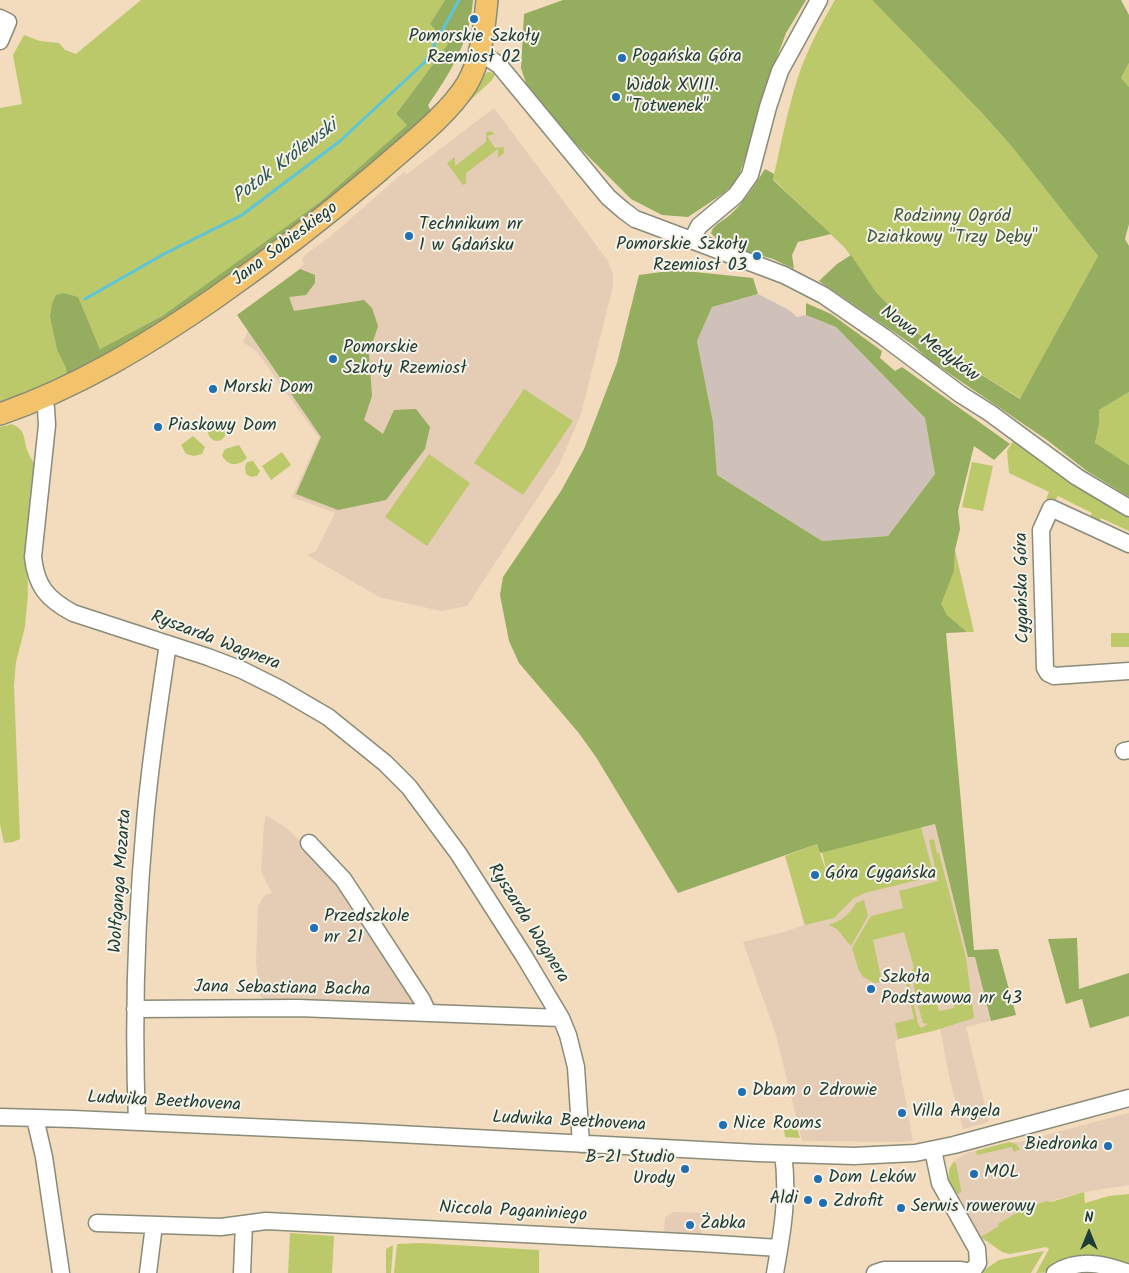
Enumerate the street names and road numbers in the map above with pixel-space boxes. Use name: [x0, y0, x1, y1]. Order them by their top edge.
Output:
street label: Jana Sobieskiego: [229, 198, 343, 292]
street label: Nowa Medyków: [876, 302, 982, 388]
street label: Cygańska Góra: [1012, 532, 1036, 644]
street label: Ryszarda Wagnera: [147, 607, 283, 677]
street label: Wolfganga Mozarta: [106, 808, 138, 954]
street label: Ryszarda Wagnera: [482, 860, 572, 988]
street label: Jana Sebastiana Bacha: [194, 978, 370, 1002]
street label: Ludwika Beethovena: [86, 1088, 242, 1118]
street label: Ludwika Beethovena: [491, 1108, 647, 1138]
street label: Niccola Paganiniego: [438, 1198, 588, 1228]

